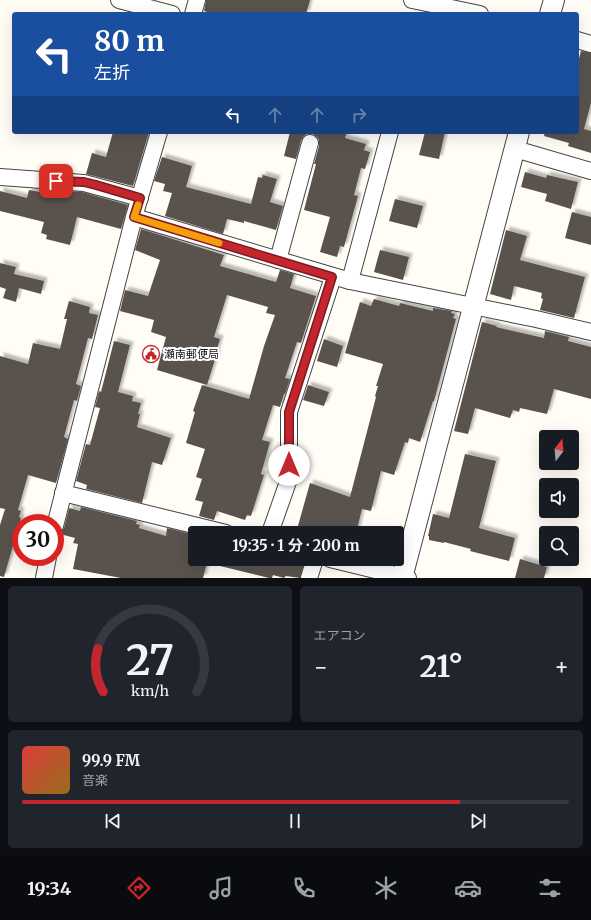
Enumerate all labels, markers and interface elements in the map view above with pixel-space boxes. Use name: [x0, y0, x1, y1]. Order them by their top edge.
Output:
text: 80 m: [94, 23, 165, 59]
icon: left: [28, 28, 80, 80]
text: 左折: [94, 61, 130, 84]
icon: left: [222, 104, 244, 126]
icon: ahead: [264, 104, 286, 126]
icon: ahead: [306, 104, 328, 126]
icon: right: [348, 104, 370, 126]
pin: [39, 164, 73, 198]
icon: arrive: [45, 170, 67, 192]
public building icon: 瀬南郵便局: [141, 344, 161, 364]
place label: 瀬南郵便局: [164, 347, 219, 361]
north arrow: [539, 430, 579, 470]
map controls: [539, 430, 579, 566]
position arrow: [268, 444, 310, 486]
button: sound: [539, 478, 579, 518]
speed limit sign: 30: [12, 514, 64, 566]
button: search: [539, 526, 579, 566]
text: 19:35 · 1 分 · 200 m: [232, 536, 360, 555]
text: エアコン: [314, 627, 366, 644]
text: 27: [126, 634, 174, 686]
text: 21°: [420, 647, 463, 685]
text: −: [314, 653, 328, 681]
text: +: [554, 653, 569, 681]
text: km/h: [131, 682, 169, 700]
text: 99.9 FM: [82, 751, 140, 770]
text: 音楽: [82, 772, 108, 789]
icon: previous: [102, 810, 124, 832]
icon: pause: [284, 810, 306, 832]
icon: next: [467, 810, 489, 832]
icon: directions: [125, 874, 153, 902]
icon: music: [207, 874, 235, 902]
icon: phone: [290, 874, 318, 902]
icon: climate: [372, 874, 400, 902]
icon: car: [454, 874, 482, 902]
icon: filters: [536, 874, 564, 902]
text: 19:34: [27, 877, 71, 900]

